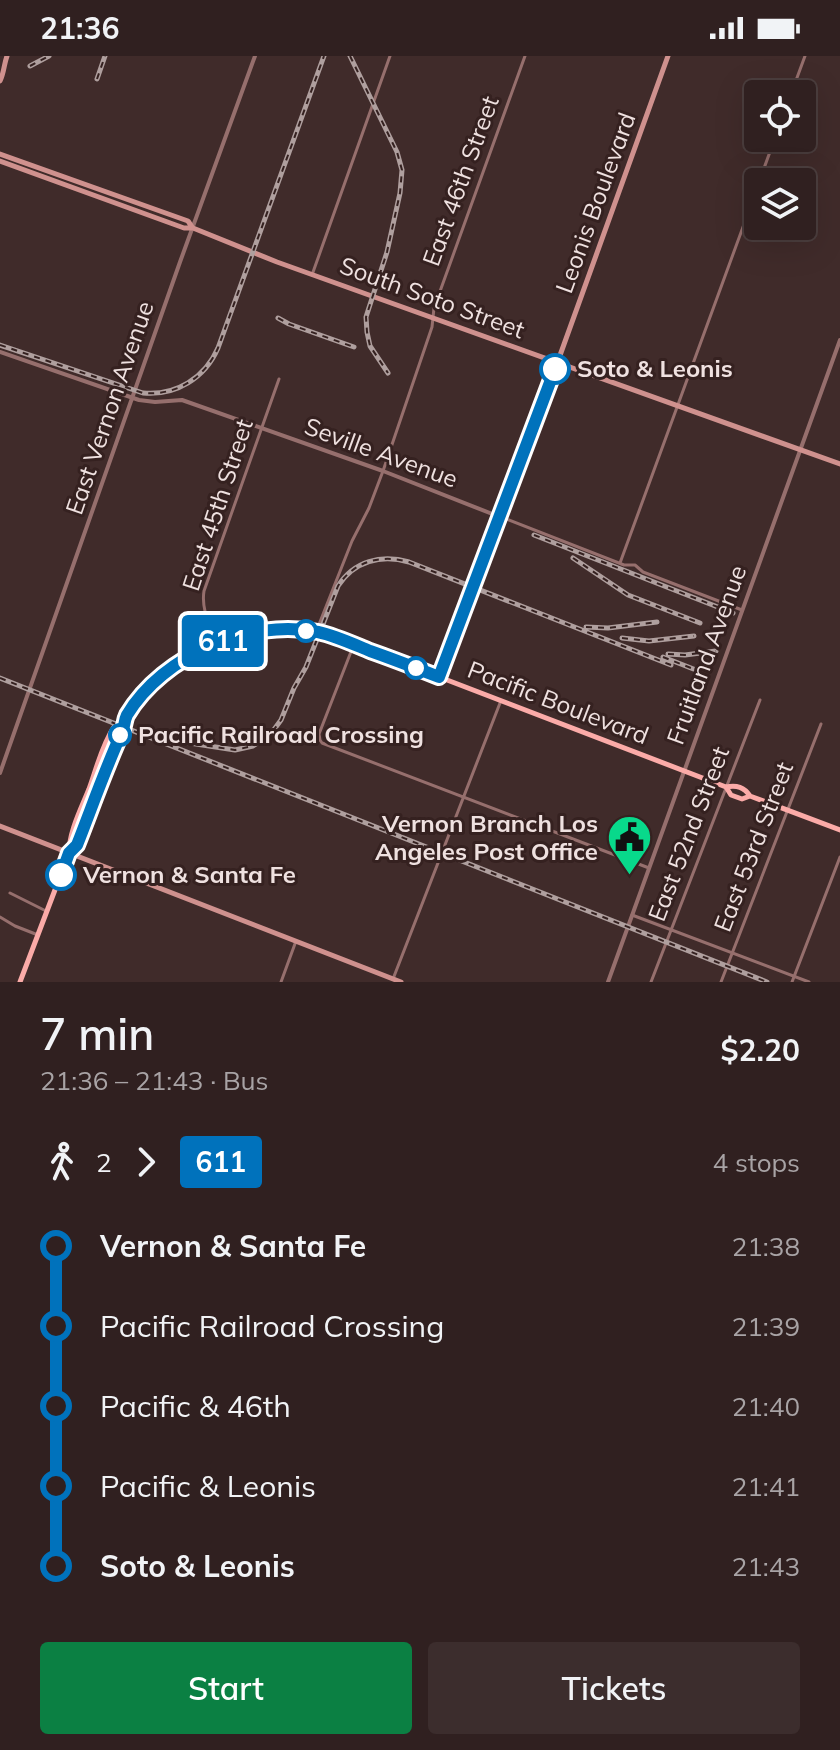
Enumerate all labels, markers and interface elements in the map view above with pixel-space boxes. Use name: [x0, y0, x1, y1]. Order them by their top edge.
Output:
text: 21:36: [40, 9, 119, 47]
map controls: [744, 80, 816, 240]
button: locate: [744, 80, 816, 152]
street label: East 46th Street: [415, 92, 505, 270]
street label: Leonis Boulevard: [548, 108, 642, 297]
button: layers: [744, 168, 816, 240]
street label: South Soto Street: [336, 250, 529, 344]
street label: East Vernon Avenue: [58, 297, 160, 518]
place label: Soto & Leonis: [577, 353, 733, 383]
marker: Soto & Leonis: [540, 354, 570, 384]
street label: Seville Avenue: [301, 410, 462, 494]
street label: East 45th Street: [175, 415, 259, 594]
street label: Fruitland Avenue: [660, 561, 752, 748]
line badge: 611: [177, 615, 269, 667]
unlabelled marker: [295, 620, 317, 642]
text: 611: [198, 623, 248, 658]
street label: Pacific Boulevard: [464, 654, 653, 750]
unlabelled marker: [405, 657, 427, 679]
place label: Pacific Railroad Crossing: [138, 719, 424, 749]
marker: Pacific Railroad Crossing: [109, 724, 131, 746]
street label: East 52nd Street: [641, 742, 735, 925]
street label: East 53rd Street: [707, 758, 799, 936]
place label: Vernon Branch Los Angeles Post Office: [375, 808, 598, 866]
public building icon: Vernon Branch Los Angeles Post Office: [605, 814, 653, 877]
place label: Vernon & Santa Fe: [82, 859, 296, 889]
marker: Vernon & Santa Fe: [46, 860, 76, 890]
text: 7 min: [40, 1006, 154, 1061]
text: $2.20: [721, 1031, 800, 1069]
text: 21:36 – 21:43 · Bus: [40, 1064, 269, 1097]
icon: walk: [40, 1140, 84, 1184]
icon: forward: [124, 1140, 168, 1184]
text: 611: [196, 1144, 246, 1179]
text: 2: [96, 1146, 112, 1179]
text: 4 stops: [713, 1146, 800, 1179]
text: Vernon & Santa Fe: [100, 1227, 366, 1265]
text: 21:38: [732, 1230, 800, 1263]
text: Pacific Railroad Crossing: [100, 1307, 444, 1345]
text: 21:39: [732, 1310, 800, 1343]
text: Pacific & 46th: [100, 1387, 291, 1425]
text: 21:40: [732, 1390, 800, 1423]
text: Pacific & Leonis: [100, 1467, 316, 1505]
text: 21:41: [732, 1470, 800, 1503]
text: Soto & Leonis: [100, 1547, 295, 1585]
text: 21:43: [732, 1550, 800, 1583]
button: Start: [40, 1642, 412, 1734]
button: Tickets: [428, 1642, 800, 1734]

